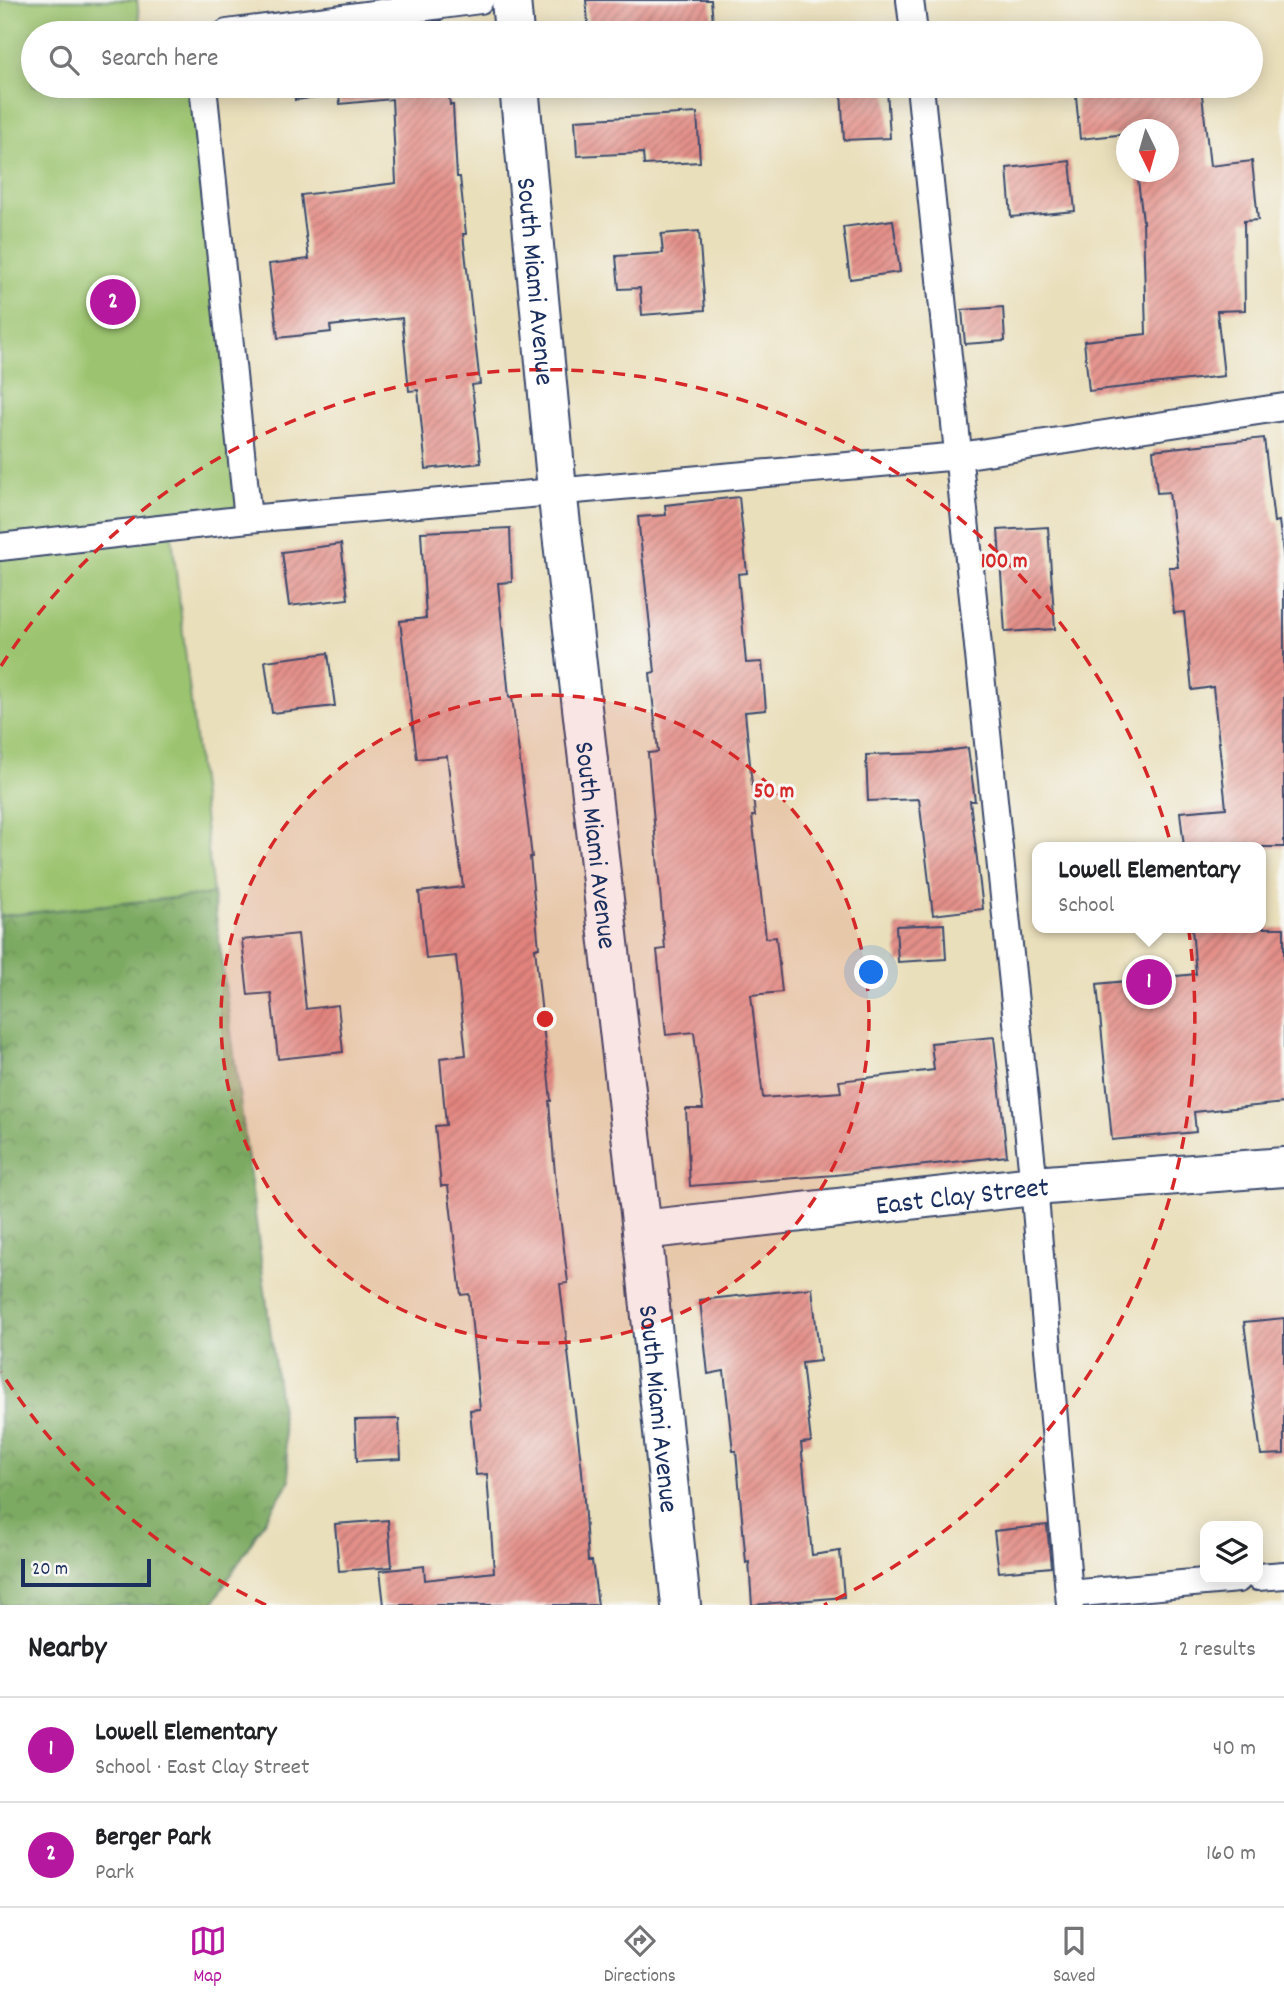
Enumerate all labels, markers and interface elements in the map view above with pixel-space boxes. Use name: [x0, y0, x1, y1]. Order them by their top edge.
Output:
search box: [21, 21, 1263, 98]
icon: search: [45, 41, 83, 79]
text: Search here: [101, 41, 219, 78]
north arrow: [1116, 119, 1179, 182]
street label: South Miami Avenue: [503, 176, 562, 387]
pin: 2: [90, 276, 136, 328]
text: 100 m: [981, 548, 1027, 578]
street label: South Miami Avenue: [561, 740, 625, 951]
text: 50 m: [754, 778, 794, 808]
popup: [1032, 842, 1266, 933]
text: Lowell Elementary: [1058, 853, 1240, 890]
text: School: [1058, 890, 1114, 923]
your location: [854, 955, 888, 989]
pin: 1: [1126, 956, 1172, 1008]
centre of rings: [533, 1007, 557, 1031]
street label: East Clay Street: [874, 1170, 1050, 1229]
street label: South Miami Avenue: [625, 1303, 686, 1515]
map controls: [1200, 1521, 1263, 1584]
button: layers: [1200, 1521, 1263, 1584]
scale bar: [21, 1556, 150, 1588]
text: 20 m: [32, 1557, 68, 1584]
text: Nearby: [28, 1629, 106, 1672]
text: 2 results: [1179, 1634, 1256, 1667]
text: Lowell Elementary: [95, 1715, 276, 1752]
text: 1: [48, 1733, 54, 1766]
text: 40 m: [1213, 1733, 1256, 1766]
text: School · East Clay Street: [95, 1752, 309, 1785]
text: Berger Park: [95, 1820, 211, 1857]
text: 2: [46, 1838, 56, 1871]
text: 160 m: [1206, 1838, 1256, 1871]
text: Park: [95, 1857, 134, 1890]
tab: Map: [189, 1922, 227, 1991]
tab: Directions: [604, 1922, 676, 1991]
tab: Saved: [1053, 1922, 1095, 1991]

